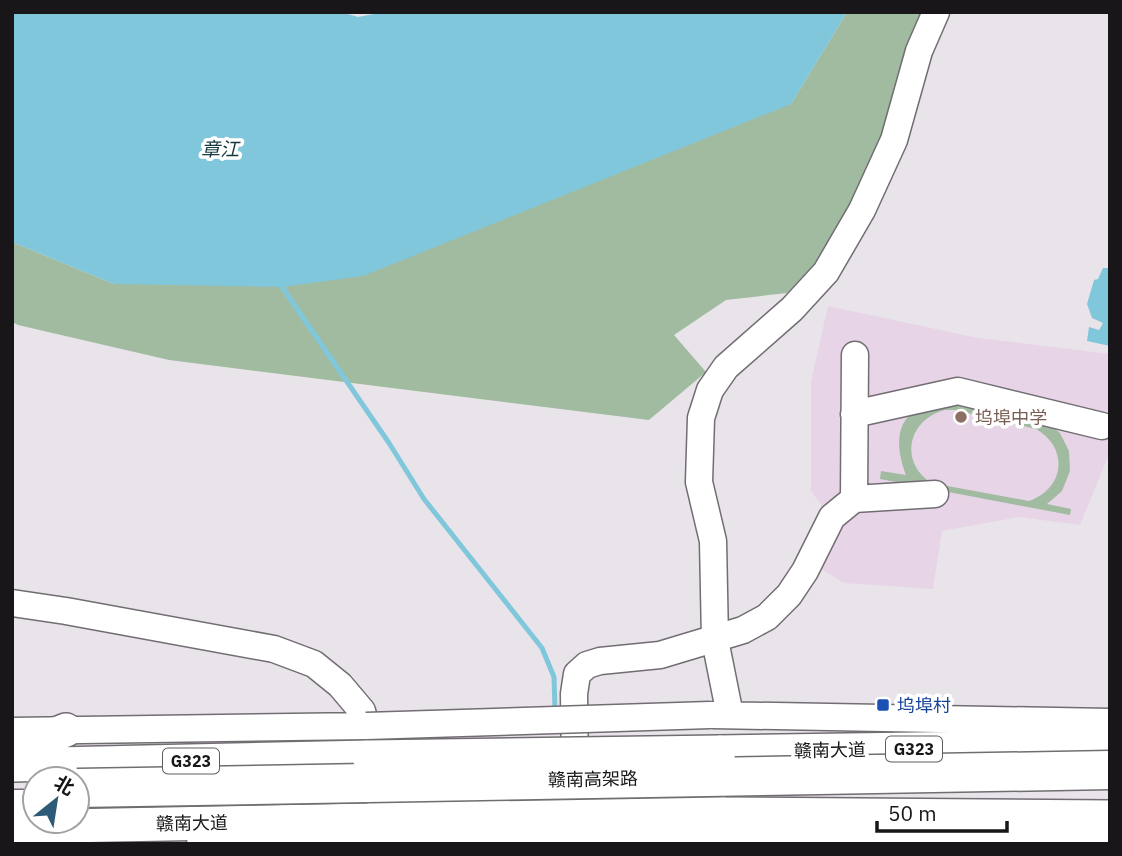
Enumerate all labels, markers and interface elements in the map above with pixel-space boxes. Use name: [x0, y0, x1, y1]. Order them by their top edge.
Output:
water label: 章江: [201, 137, 241, 161]
place label: 坞埠中学: [975, 406, 1047, 429]
marker: 坞埠中学: [953, 409, 969, 425]
place label: 坞埠村: [897, 694, 951, 717]
marker: 坞埠村: [875, 697, 891, 713]
road number: G323: [886, 736, 942, 762]
street label: 赣南大道: [794, 738, 866, 762]
road number: G323: [163, 748, 219, 774]
north arrow: [21, 765, 91, 835]
street label: 赣南高架路: [548, 767, 638, 791]
text: 北: [50, 770, 79, 800]
scale bar: [877, 790, 1006, 834]
text: 50 m: [888, 799, 937, 827]
street label: 赣南大道: [156, 811, 228, 835]

